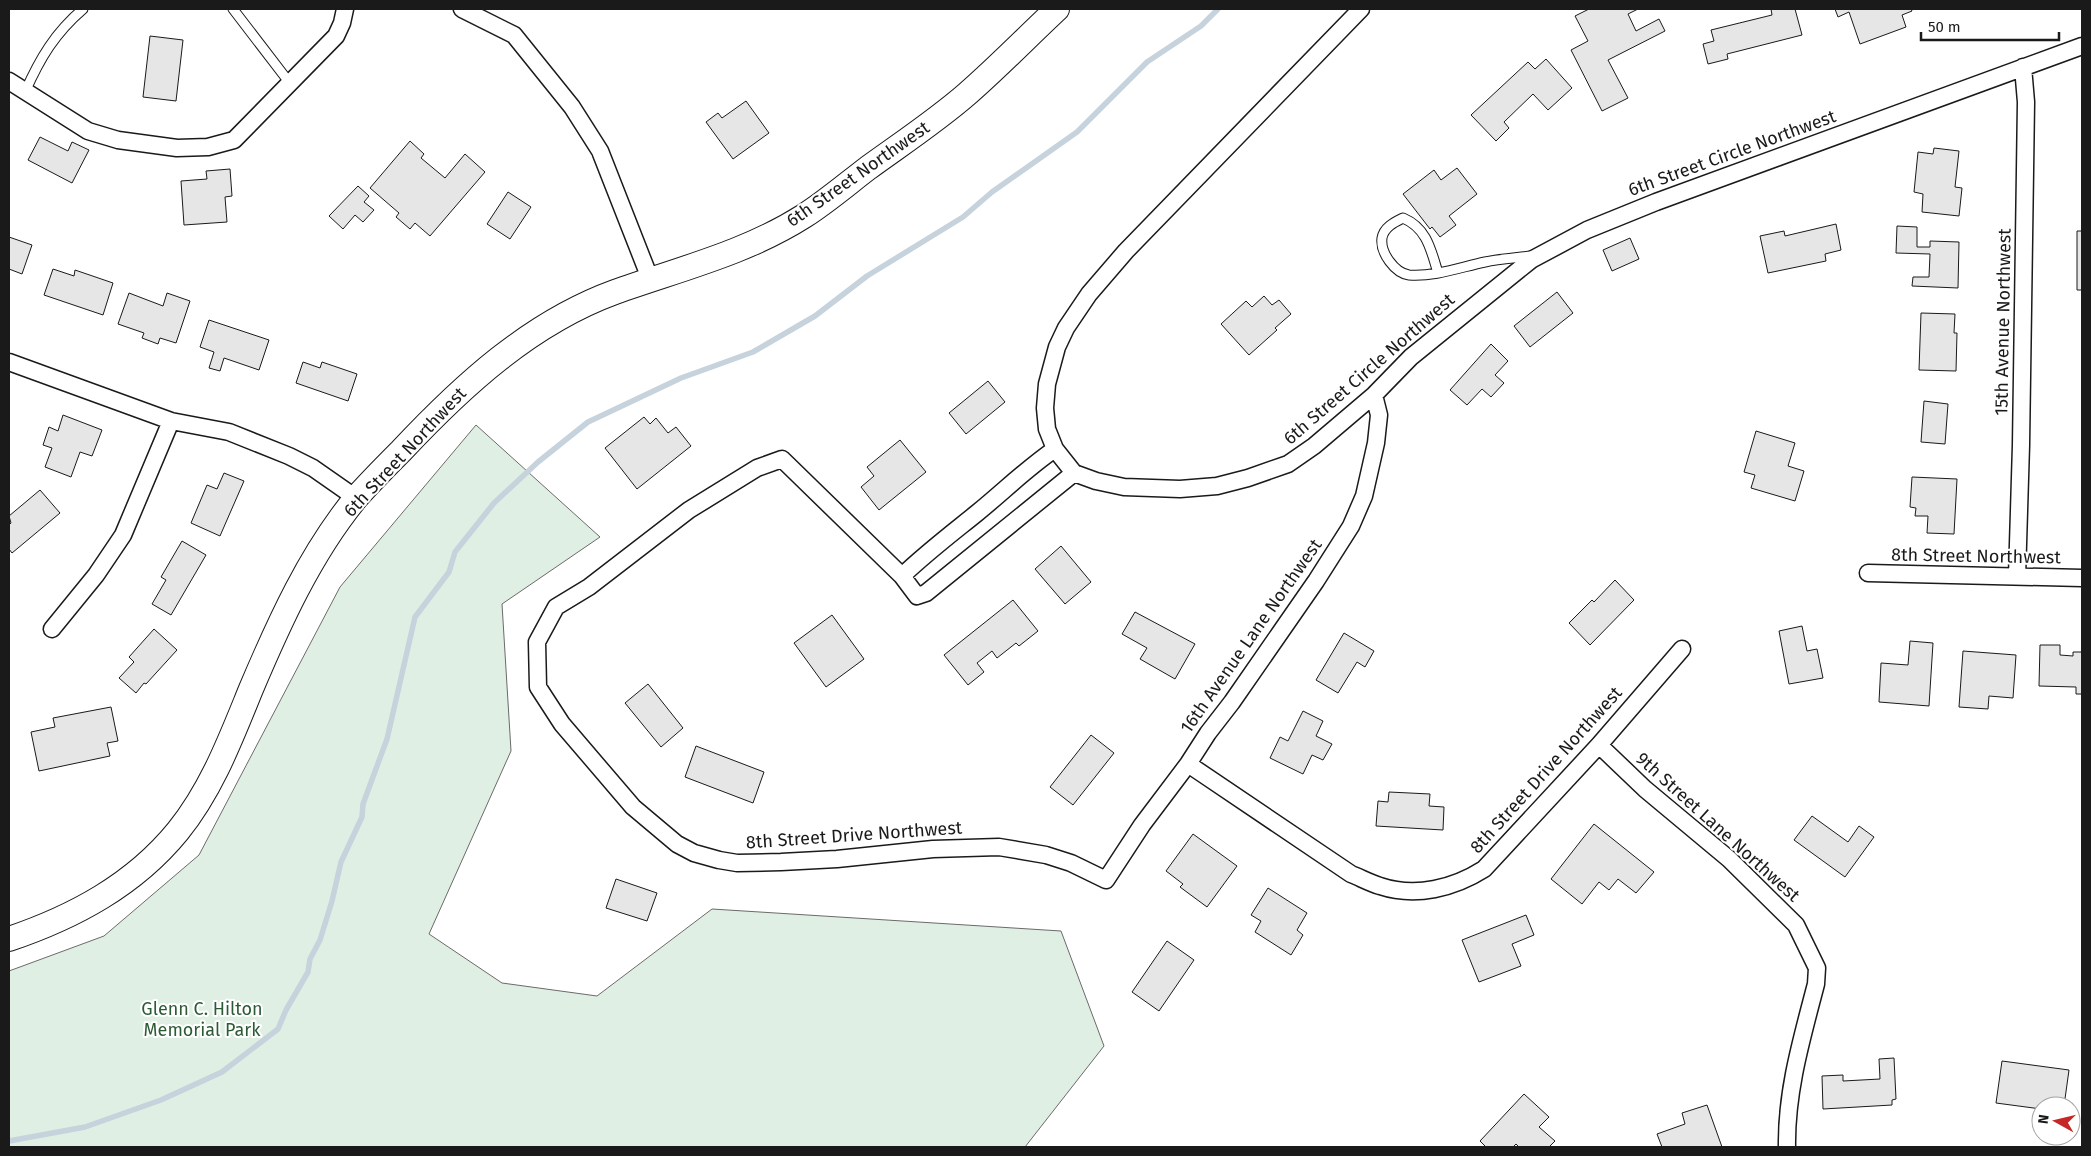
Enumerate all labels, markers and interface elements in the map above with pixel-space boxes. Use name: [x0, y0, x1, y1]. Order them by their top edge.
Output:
scale bar: [1921, 10, 2058, 42]
text: 50 m: [1928, 18, 1961, 36]
street label: 6th Street Circle Northwest: [1625, 105, 1839, 201]
street label: 6th Street Northwest: [782, 116, 934, 232]
street label: 15th Avenue Northwest: [1990, 228, 2016, 416]
street label: 6th Street Circle Northwest: [1279, 288, 1459, 449]
street label: 6th Street Northwest: [339, 382, 471, 521]
street label: 16th Avenue Lane Northwest: [1175, 534, 1327, 737]
street label: 8th Street Northwest: [1891, 544, 2062, 568]
street label: 8th Street Drive Northwest: [1465, 682, 1627, 858]
street label: 9th Street Lane Northwest: [1631, 748, 1805, 907]
street label: 8th Street Drive Northwest: [745, 816, 963, 854]
park label: Glenn C. Hilton Memorial Park: [141, 998, 263, 1041]
north arrow: [2031, 1096, 2081, 1146]
text: N: [2035, 1113, 2053, 1125]

